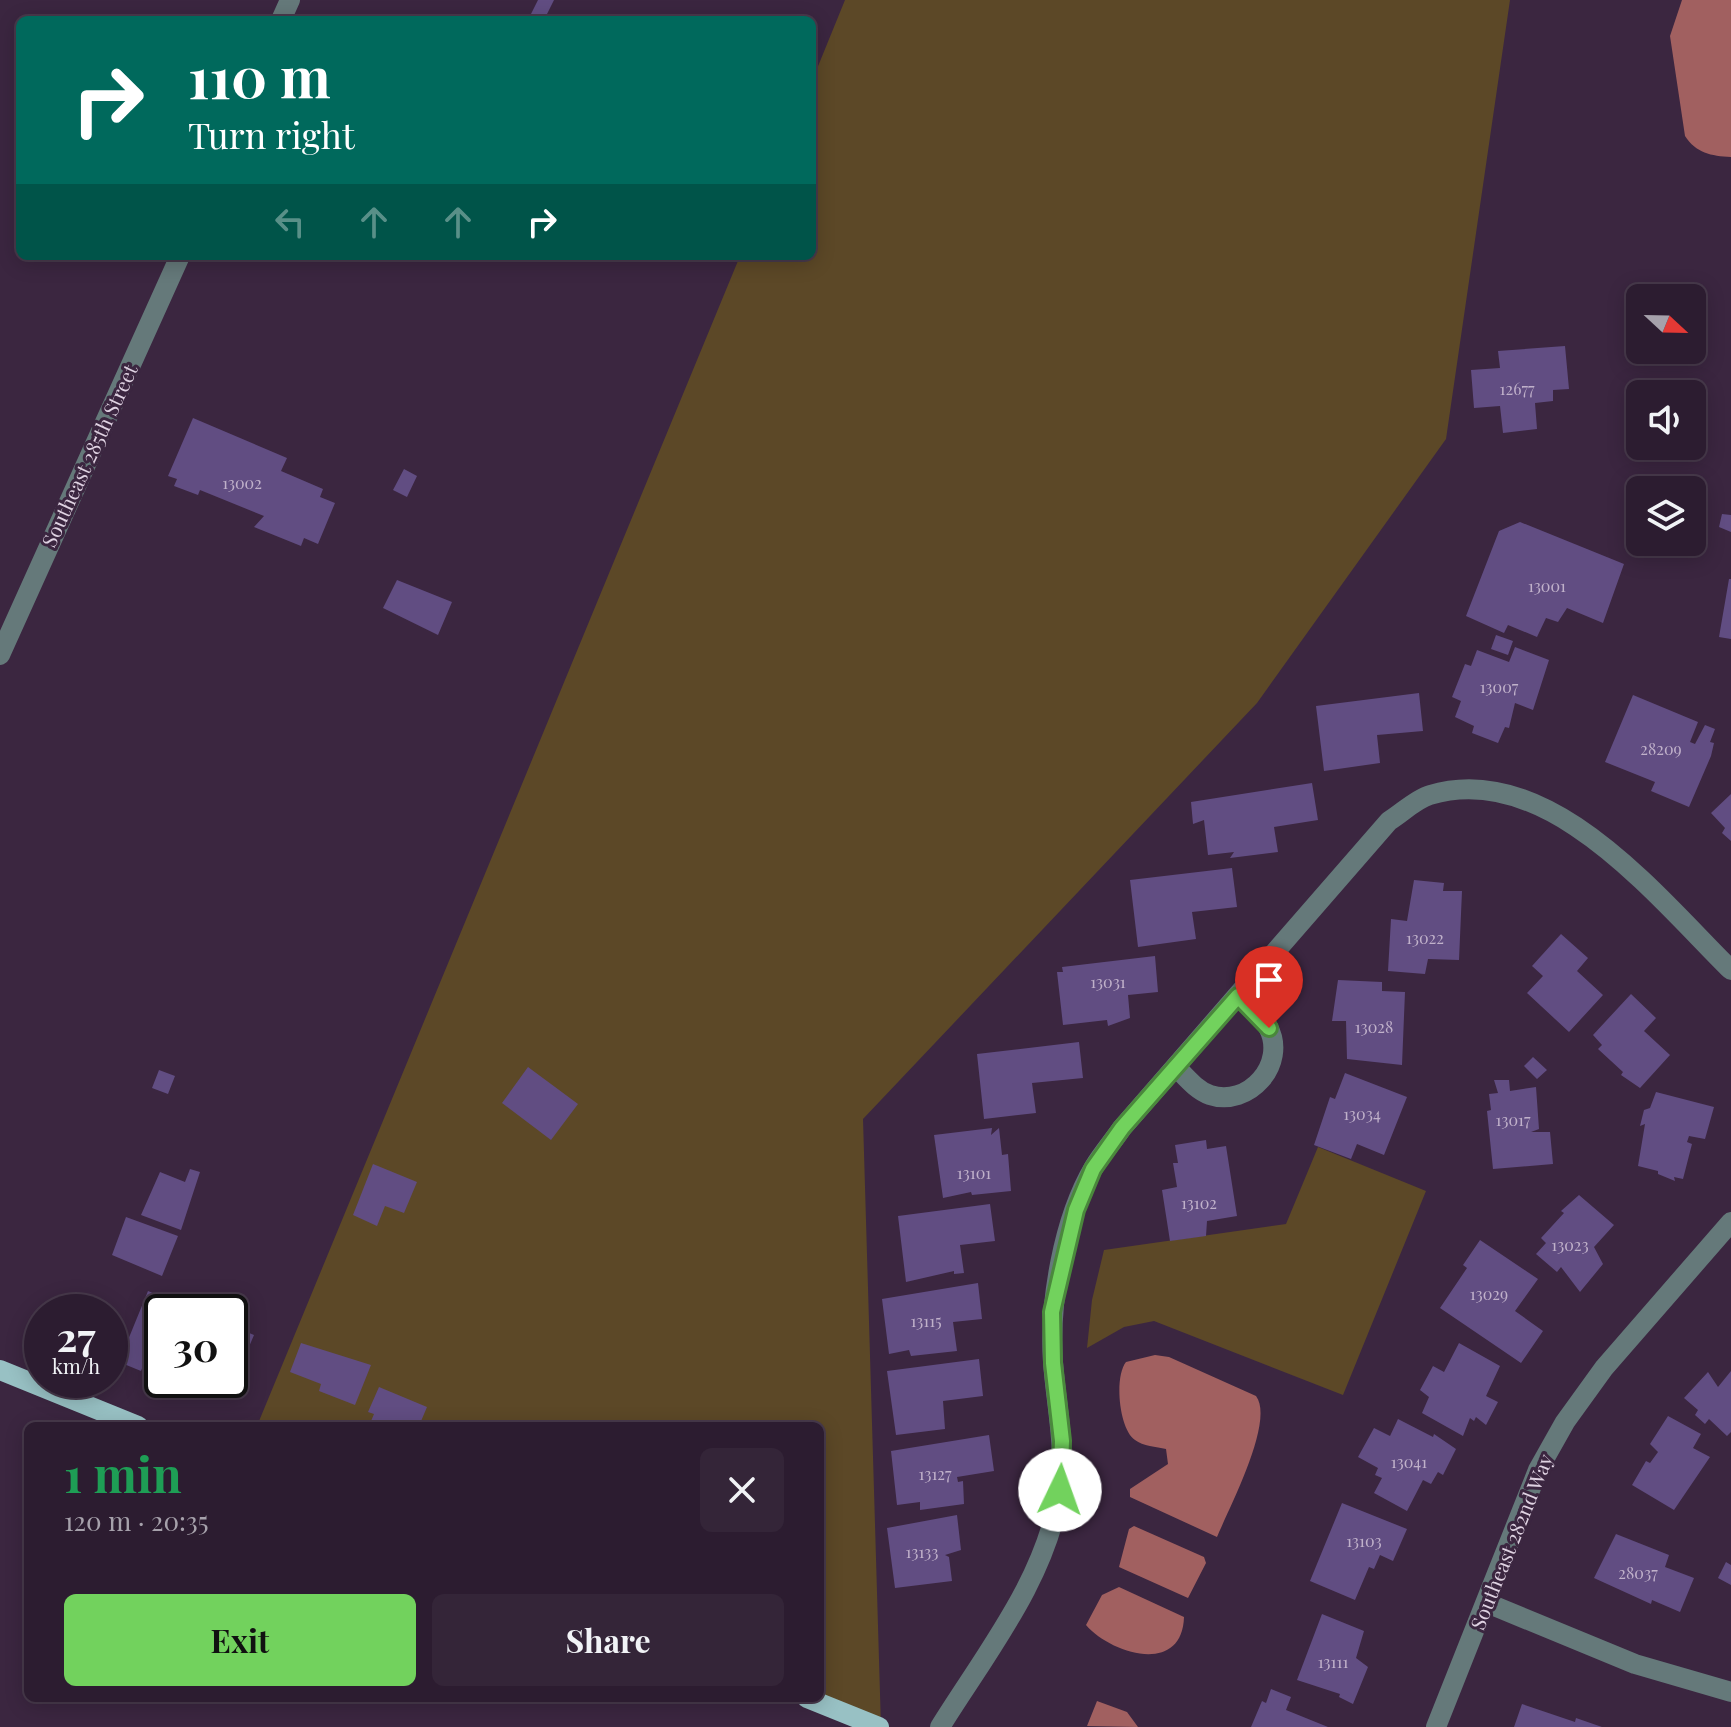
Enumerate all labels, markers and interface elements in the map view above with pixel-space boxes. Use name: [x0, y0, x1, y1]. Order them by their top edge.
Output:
text: 110 m: [188, 38, 331, 113]
icon: right: [56, 48, 160, 152]
text: Turn right: [188, 110, 355, 158]
icon: left: [268, 200, 312, 244]
icon: ahead: [352, 200, 396, 244]
icon: ahead: [436, 200, 480, 244]
icon: right: [520, 200, 564, 244]
north arrow: [1626, 284, 1706, 364]
map controls: [1626, 284, 1706, 556]
street label: Southeast 285th Street: [34, 359, 143, 551]
house number: 12677: [1500, 378, 1535, 399]
button: sound: [1626, 380, 1706, 460]
house number: 13002: [222, 472, 262, 493]
button: layers: [1626, 476, 1706, 556]
house number: 13001: [1528, 575, 1566, 596]
house number: 13007: [1480, 676, 1519, 697]
house number: 28209: [1640, 738, 1682, 759]
house number: 13022: [1406, 927, 1444, 948]
pin: [1235, 946, 1303, 1028]
icon: arrive: [1247, 958, 1291, 1002]
house number: 13031: [1090, 971, 1126, 992]
house number: 13028: [1355, 1016, 1393, 1037]
house number: 13034: [1343, 1103, 1381, 1124]
house number: 13017: [1496, 1109, 1531, 1130]
house number: 13101: [957, 1162, 991, 1183]
house number: 13102: [1181, 1192, 1217, 1213]
house number: 13023: [1551, 1234, 1589, 1255]
house number: 13029: [1470, 1283, 1508, 1304]
speed limit sign: 30: [144, 1294, 248, 1398]
text: 27: [56, 1309, 96, 1362]
house number: 13115: [910, 1310, 942, 1331]
text: km/h: [52, 1352, 100, 1379]
text: 1 min: [64, 1441, 182, 1505]
button: close: [700, 1448, 784, 1532]
position arrow: [1018, 1448, 1102, 1532]
street label: Southeast 282nd Way: [1463, 1449, 1558, 1633]
house number: 13041: [1391, 1451, 1427, 1472]
house number: 13127: [919, 1463, 952, 1484]
text: 120 m · 20:35: [64, 1503, 209, 1538]
house number: 13103: [1346, 1530, 1382, 1551]
house number: 13133: [906, 1541, 938, 1562]
house number: 28037: [1618, 1562, 1658, 1583]
button: Exit: [64, 1594, 416, 1686]
button: Share: [432, 1594, 784, 1686]
house number: 13111: [1318, 1651, 1348, 1672]

